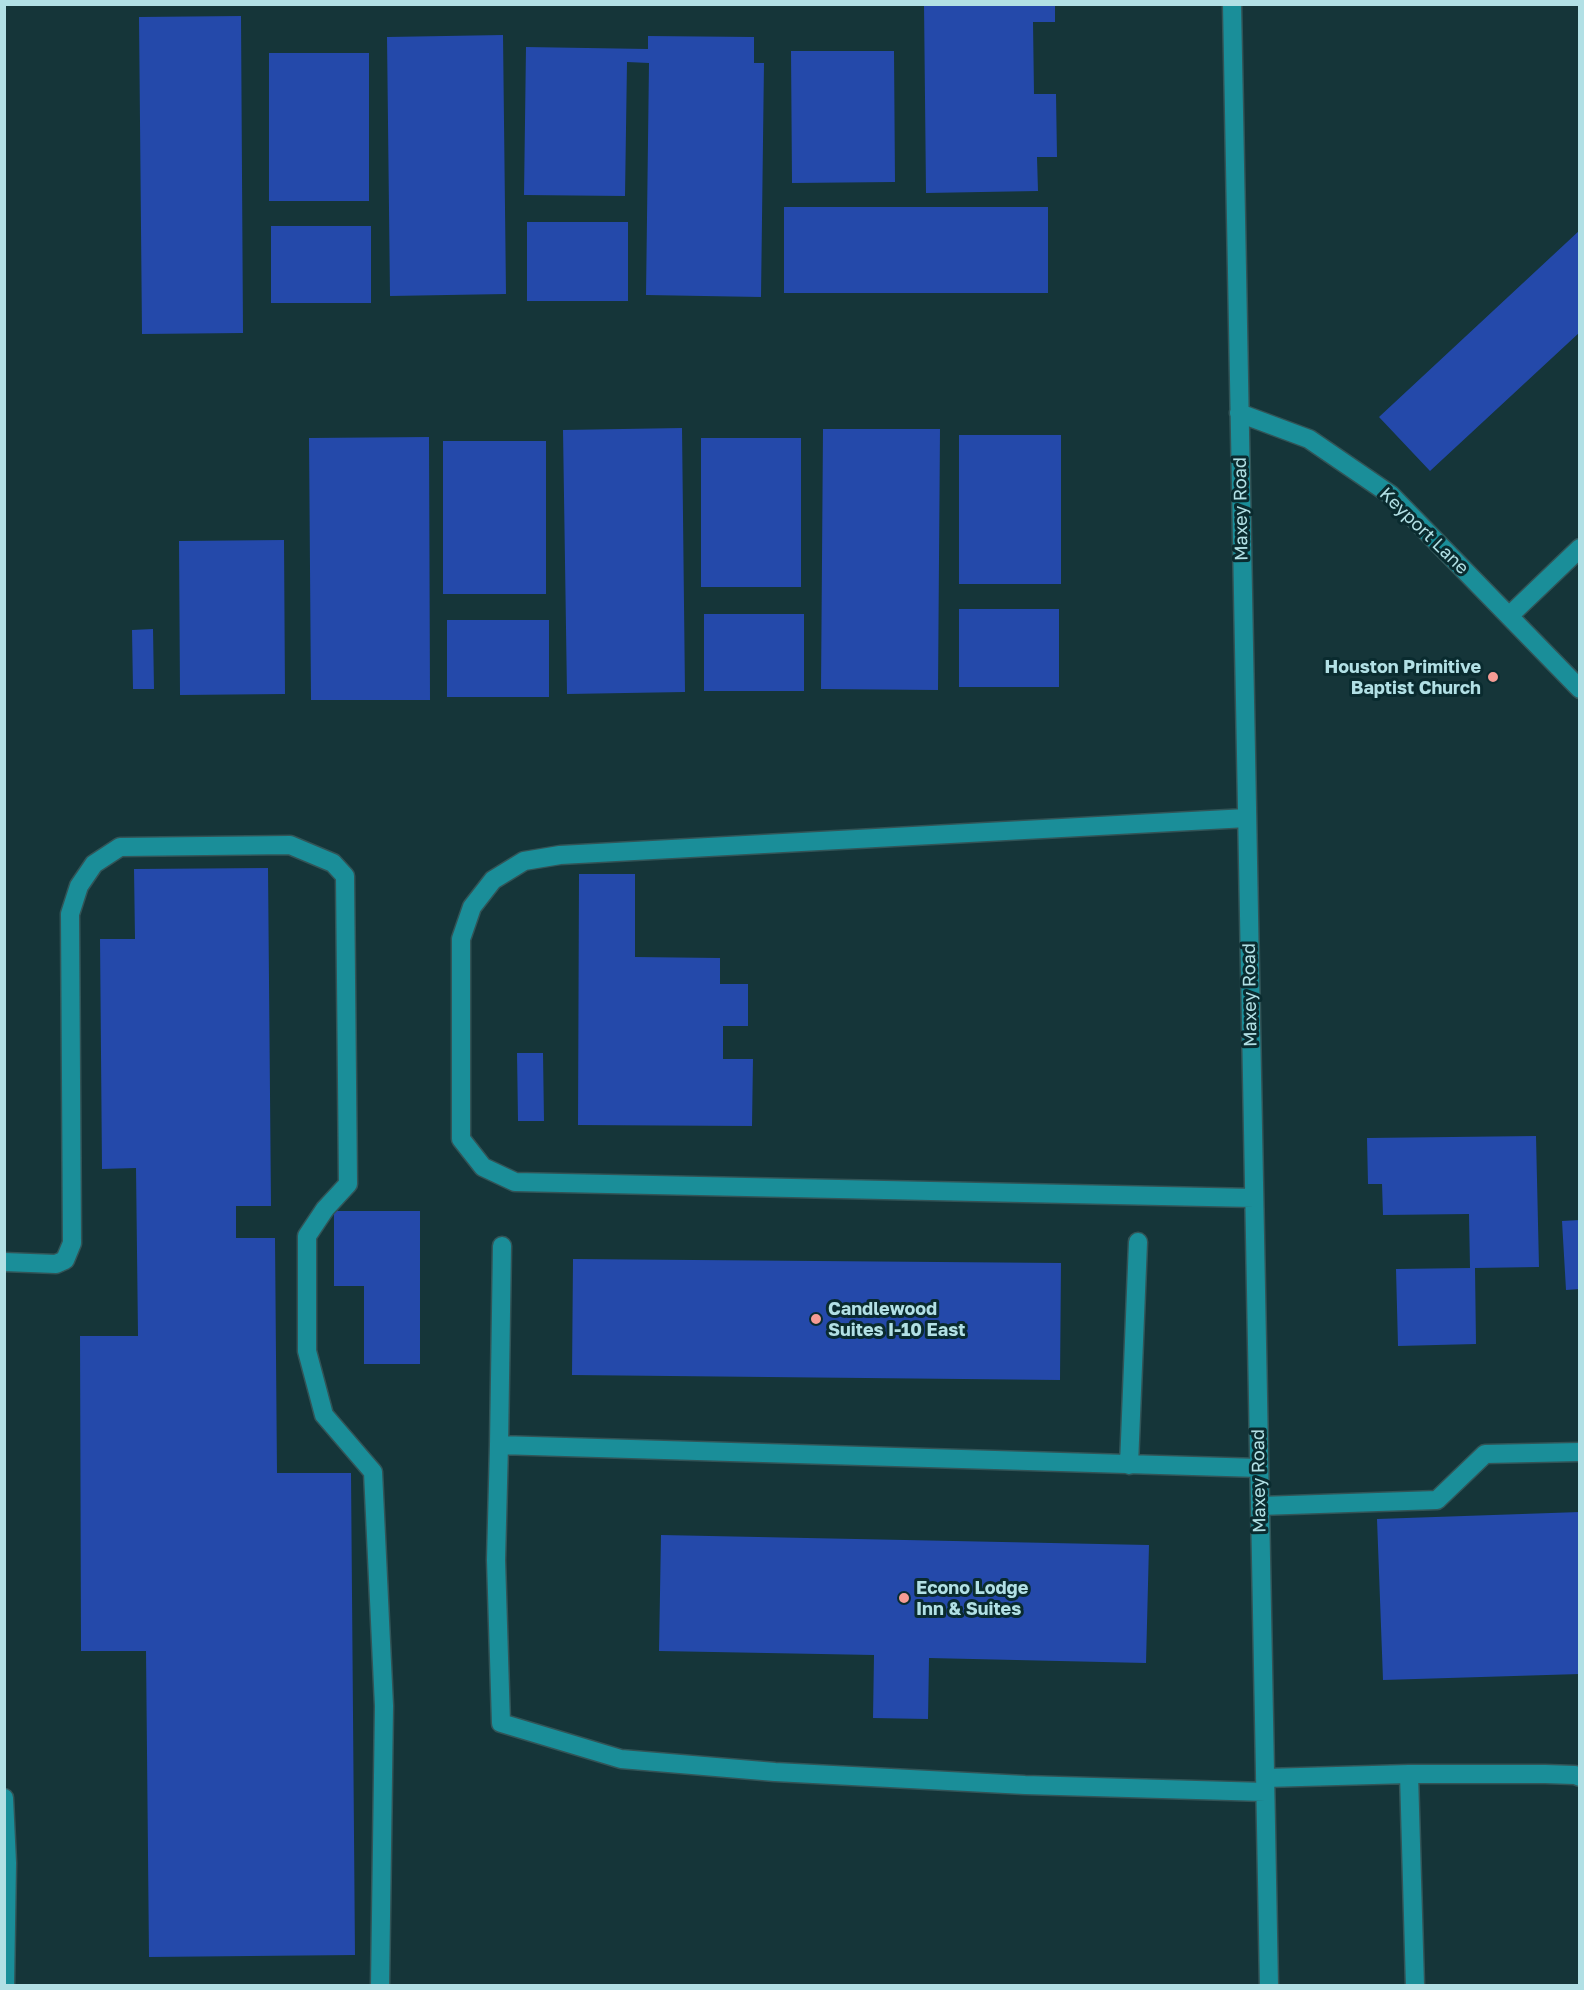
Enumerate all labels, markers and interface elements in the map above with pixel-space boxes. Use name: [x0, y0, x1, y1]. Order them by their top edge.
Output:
street label: Maxey Road: [1229, 457, 1253, 561]
street label: Keyport Lane: [1375, 483, 1473, 579]
place label: Houston Primitive Baptist Church: [1325, 656, 1481, 698]
marker: Houston Primitive Baptist Church: [1486, 670, 1500, 684]
street label: Maxey Road: [1238, 943, 1262, 1047]
place label: Candlewood Suites I-10 East: [828, 1298, 965, 1340]
marker: Candlewood Suites I-10 East: [809, 1312, 823, 1326]
street label: Maxey Road: [1247, 1429, 1271, 1533]
place label: Econo Lodge Inn & Suites: [916, 1577, 1028, 1620]
marker: Econo Lodge Inn & Suites: [897, 1591, 911, 1605]

